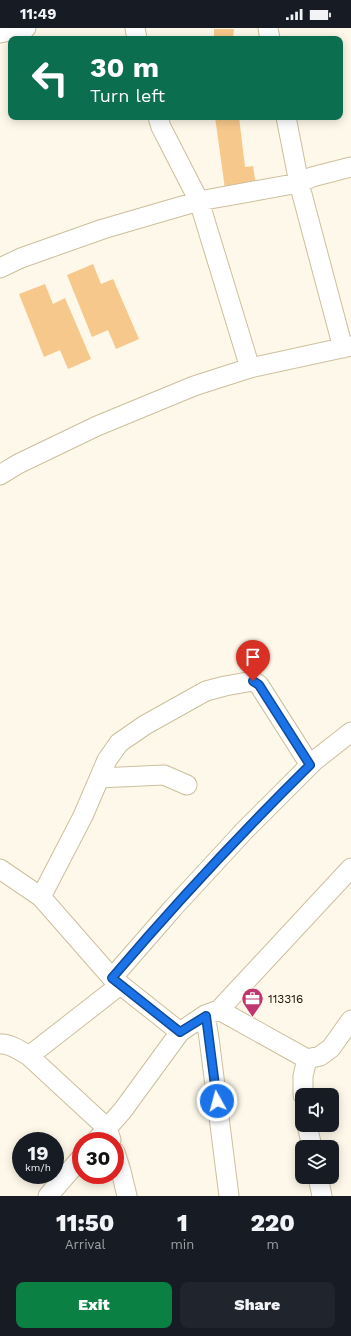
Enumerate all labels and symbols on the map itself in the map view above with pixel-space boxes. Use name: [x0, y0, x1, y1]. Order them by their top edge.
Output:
pin: [236, 640, 270, 681]
office icon: 113316: [239, 986, 265, 1019]
place label: 113316: [268, 992, 303, 1006]
position arrow: [196, 1080, 238, 1122]
speed limit sign: 30: [72, 1132, 124, 1184]

